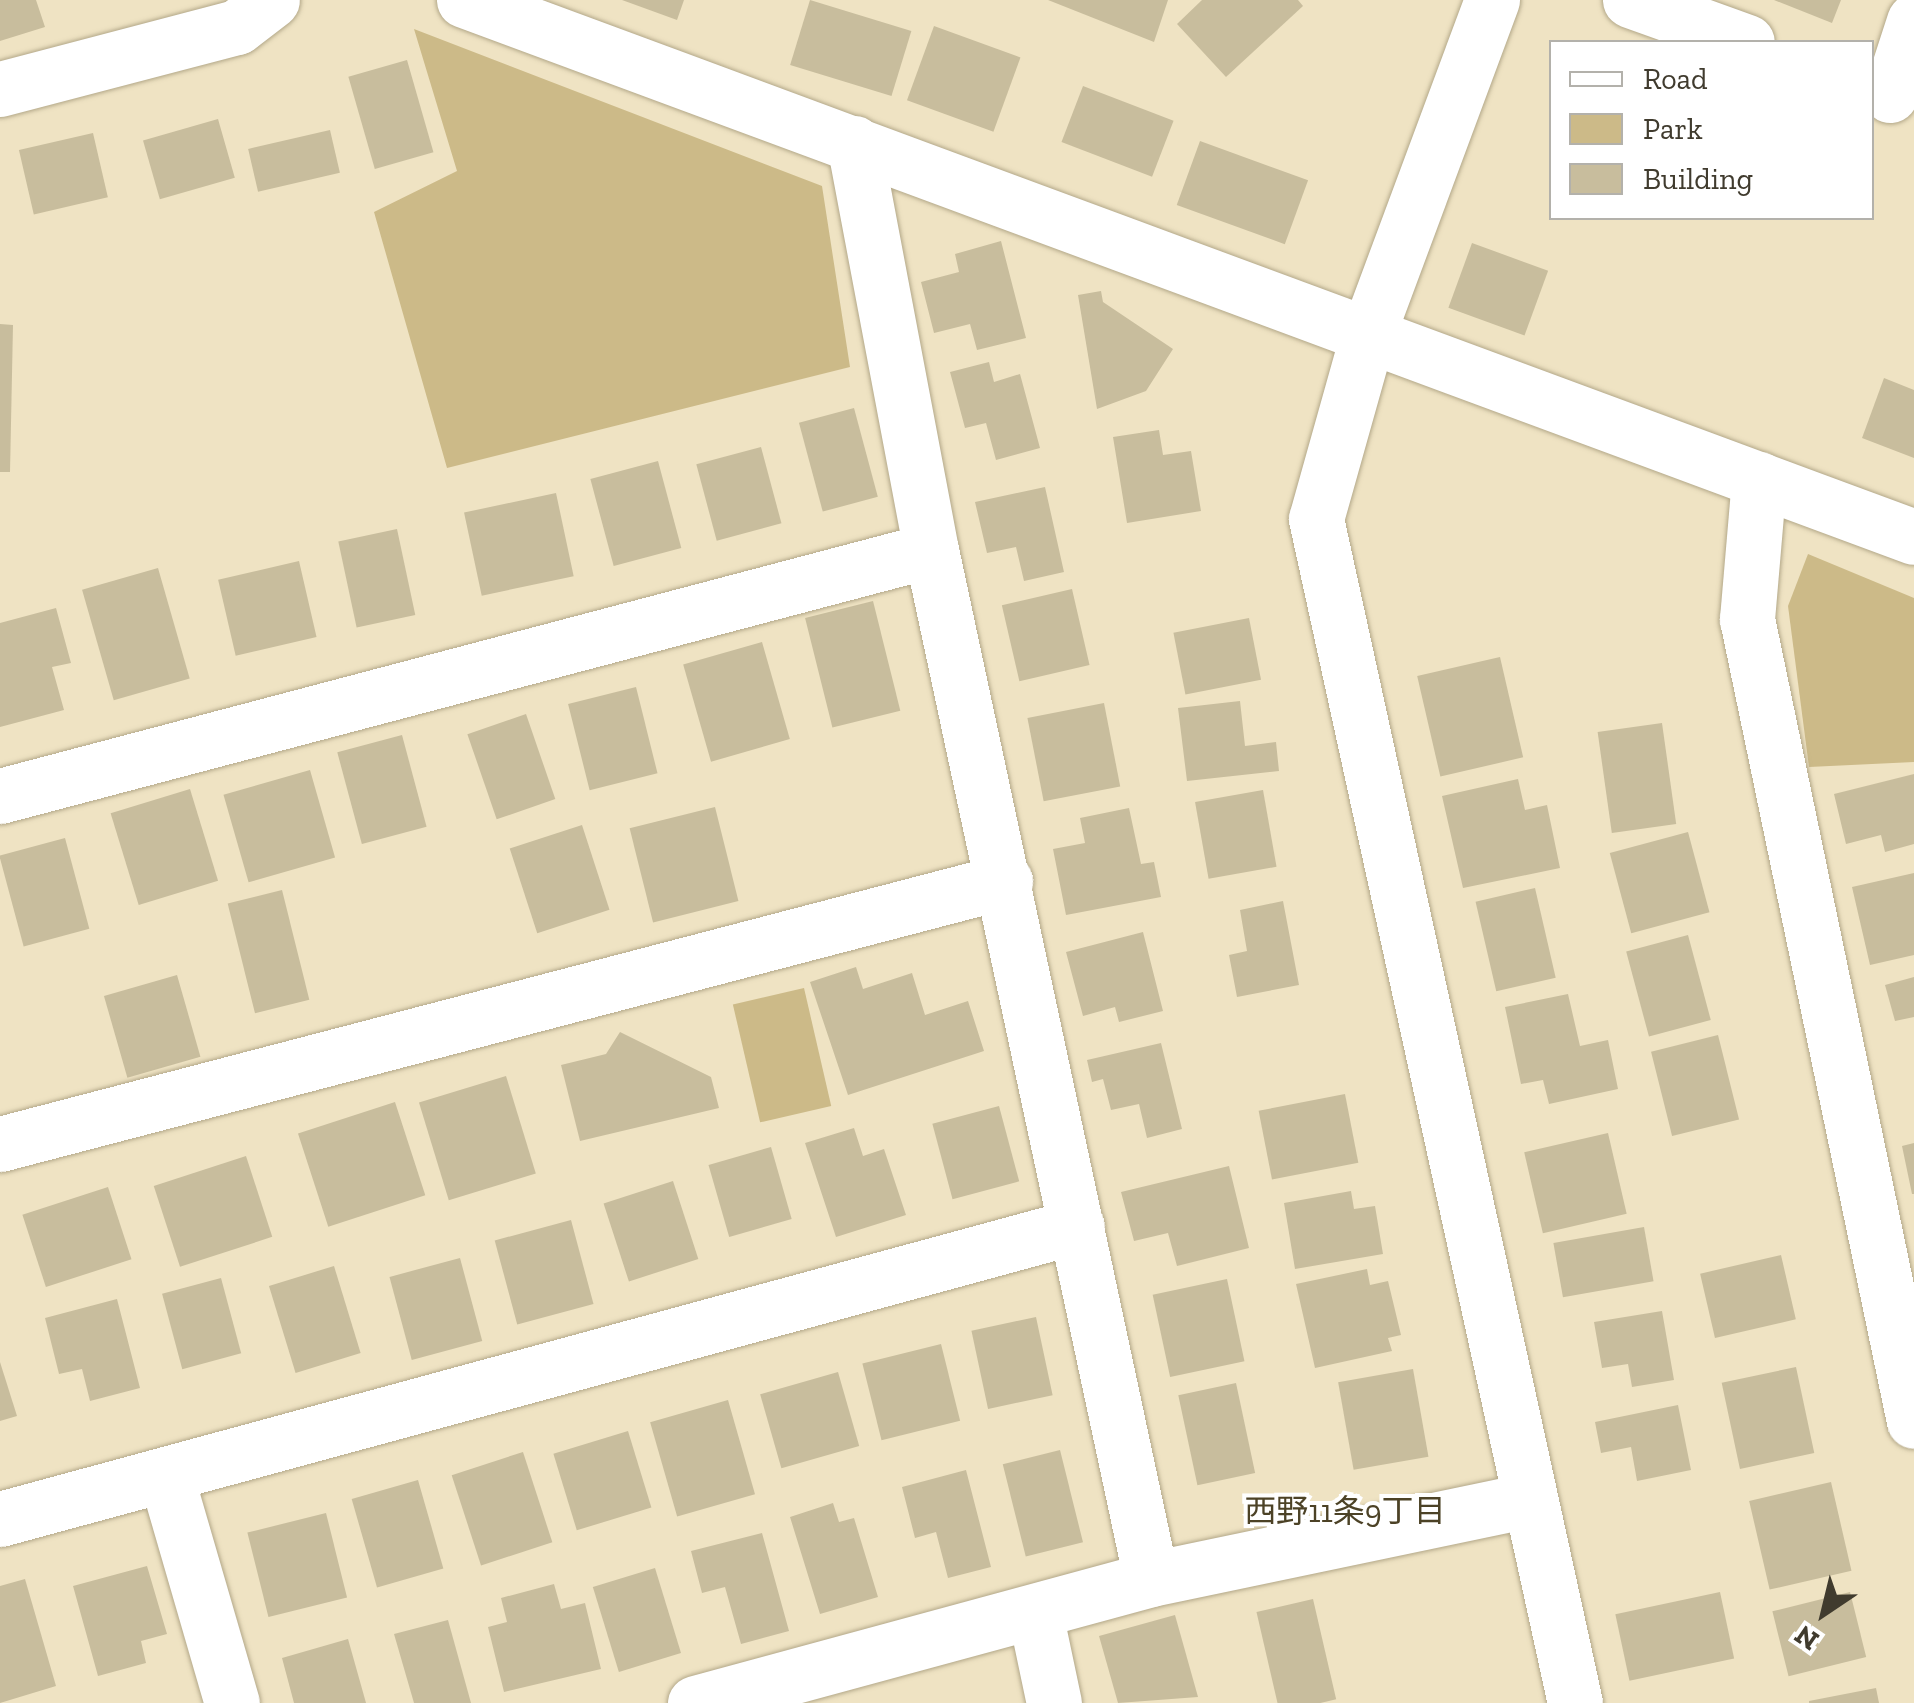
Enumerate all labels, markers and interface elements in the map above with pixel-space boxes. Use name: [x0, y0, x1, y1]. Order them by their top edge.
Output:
legend: [1549, 40, 1874, 220]
text: Road: [1643, 61, 1708, 97]
text: Park: [1643, 111, 1703, 147]
text: Building: [1643, 161, 1753, 197]
district label: 西野11条9丁目: [1244, 1492, 1446, 1530]
north arrow: [1774, 1563, 1874, 1663]
text: N: [1788, 1618, 1825, 1658]

